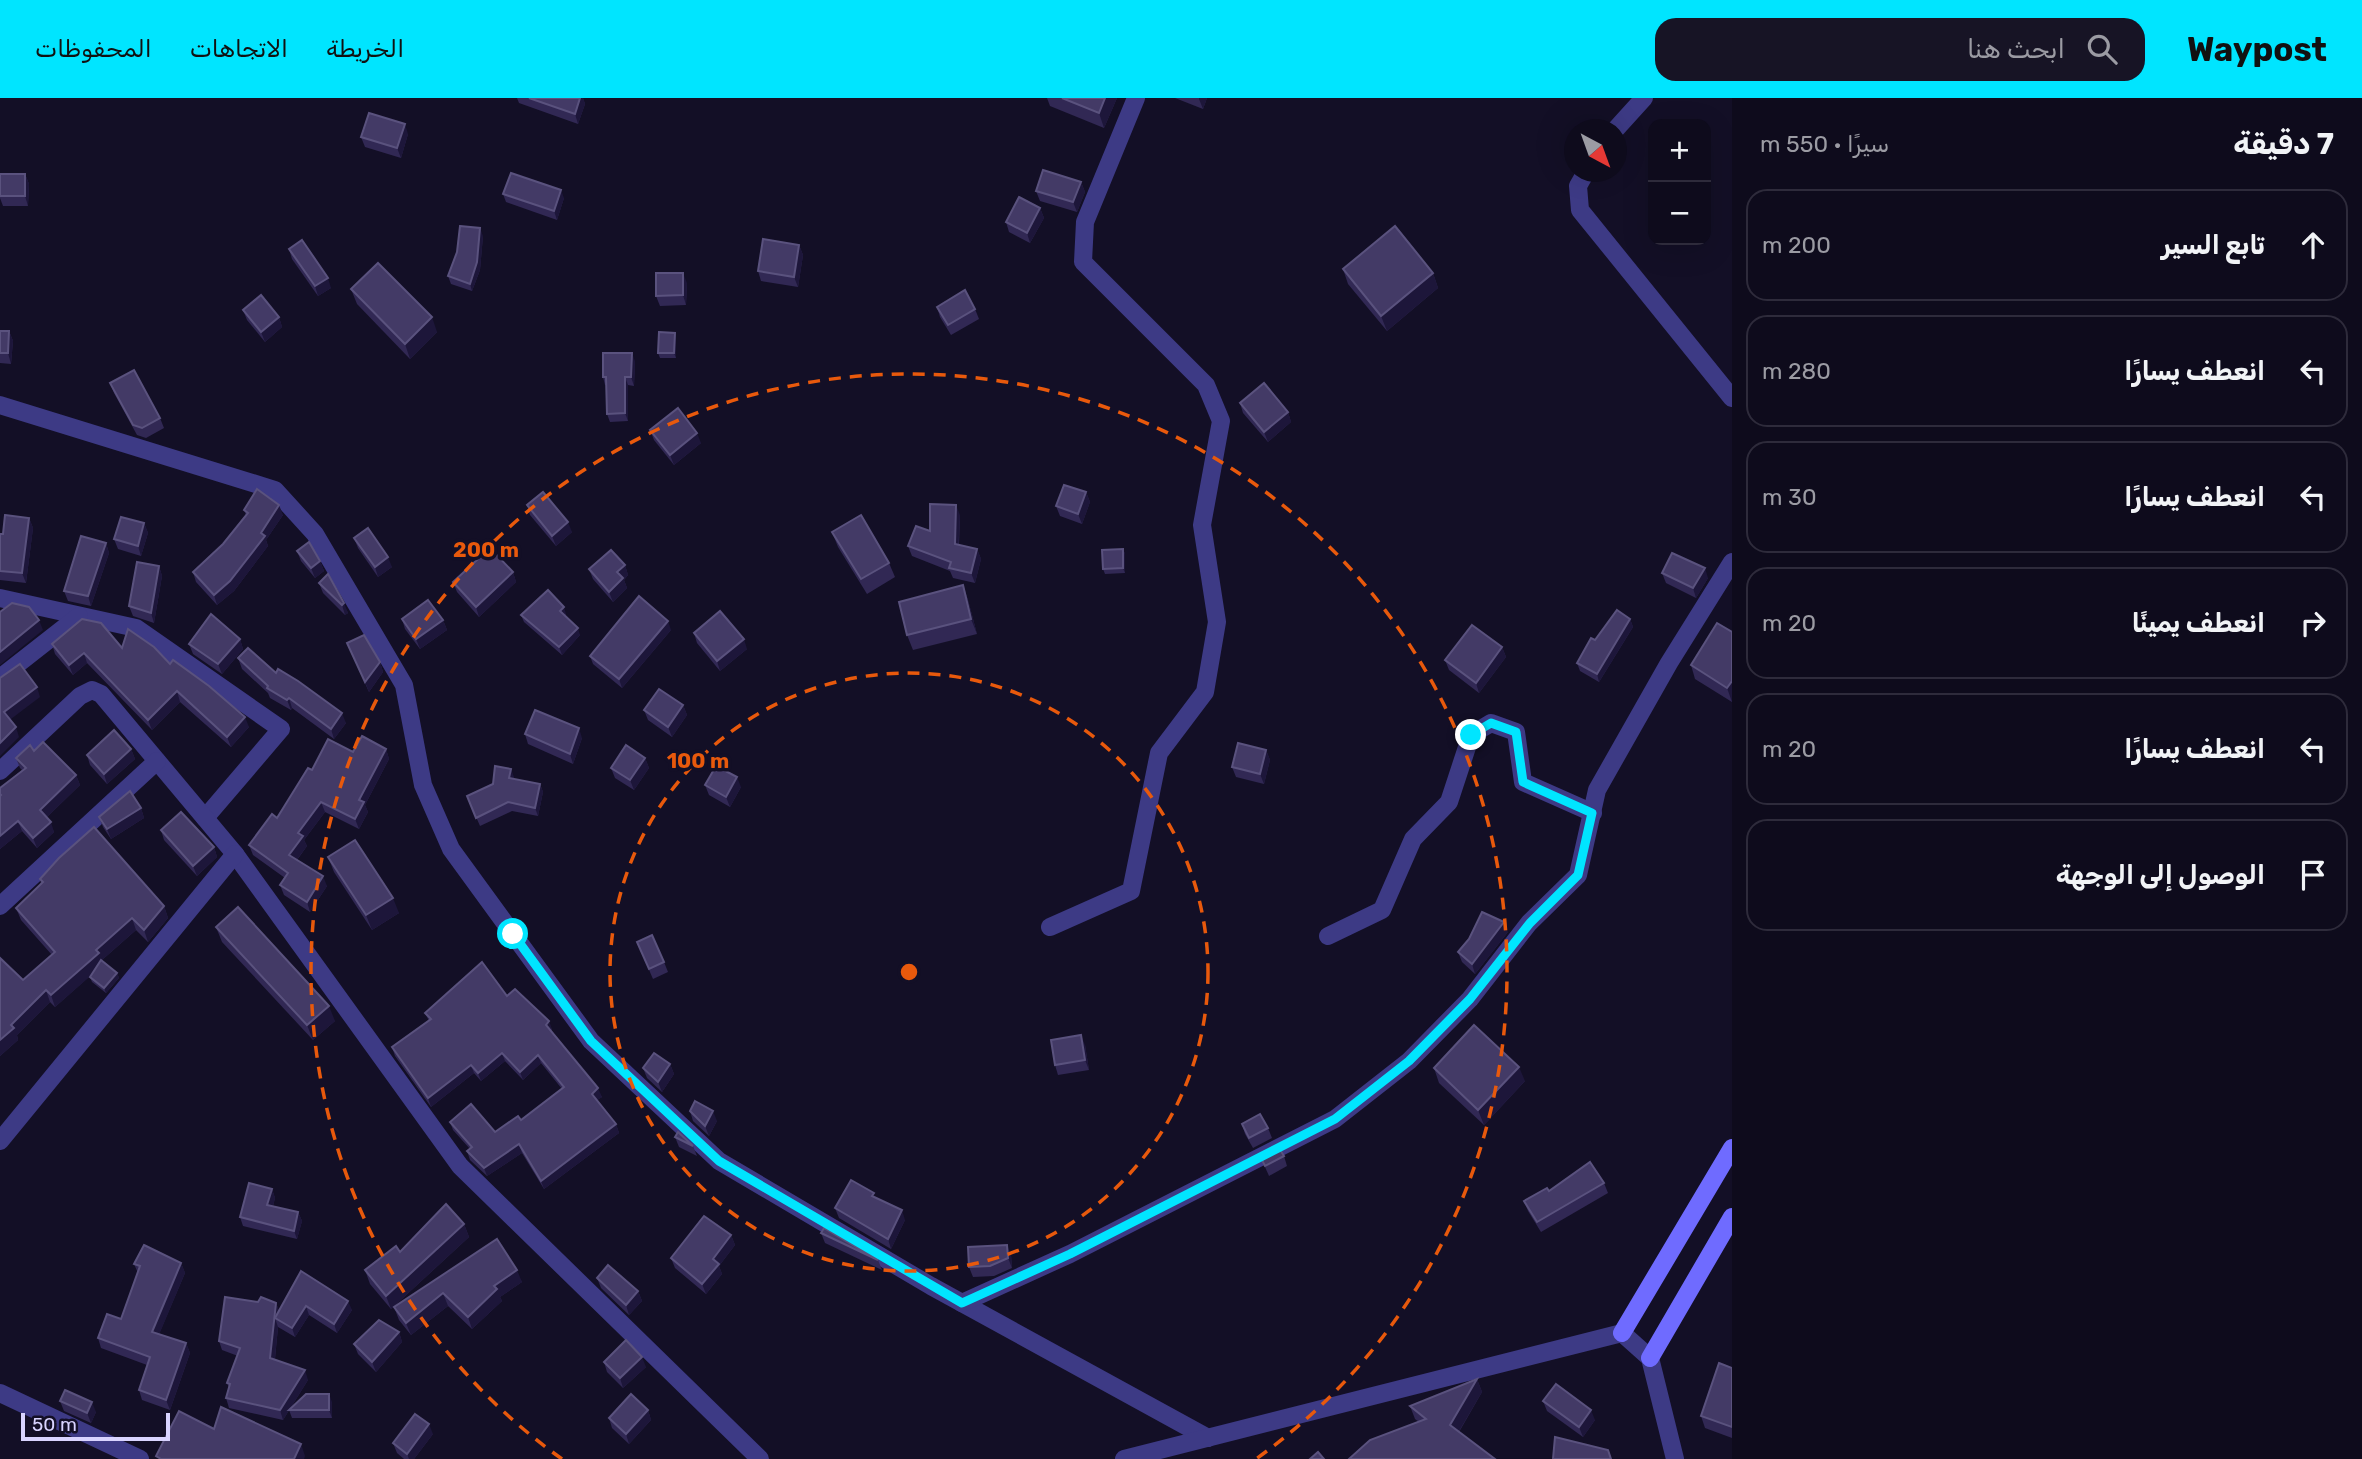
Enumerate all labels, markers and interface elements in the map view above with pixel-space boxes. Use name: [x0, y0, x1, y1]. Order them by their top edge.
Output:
search box: [1655, 18, 2145, 81]
icon: search: [2083, 30, 2121, 68]
text: Waypost: [2187, 30, 2327, 69]
text: ابحث هنا: [1967, 34, 2065, 65]
text: المحفوظات: [35, 35, 152, 63]
text: الاتجاهات: [190, 35, 288, 63]
text: الخريطة: [326, 35, 404, 63]
north arrow: [1564, 119, 1627, 182]
map controls: [1648, 119, 1711, 245]
button: +: [1648, 119, 1711, 182]
text: 7 دقيقة: [2233, 126, 2334, 162]
text: سيرًا · 550 m: [1760, 130, 1889, 158]
button: −: [1648, 182, 1711, 245]
icon: ahead: [2294, 226, 2332, 264]
text: تابع السير: [2161, 230, 2265, 261]
text: 200 m: [1762, 231, 1831, 259]
icon: left: [2294, 352, 2332, 390]
text: انعطف يسارًا: [2124, 356, 2265, 387]
text: 280 m: [1762, 357, 1831, 385]
icon: left: [2294, 478, 2332, 516]
text: انعطف يسارًا: [2124, 482, 2265, 513]
text: 30 m: [1762, 483, 1817, 511]
text: 200 m: [453, 537, 519, 562]
icon: right: [2294, 604, 2332, 642]
text: انعطف يمينًا: [2132, 608, 2265, 639]
text: 20 m: [1762, 609, 1816, 637]
route end: [1455, 719, 1486, 750]
icon: left: [2294, 730, 2332, 768]
text: انعطف يسارًا: [2124, 734, 2265, 765]
text: 20 m: [1762, 735, 1816, 763]
text: 100 m: [667, 748, 729, 773]
icon: arrive: [2294, 856, 2332, 894]
text: الوصول إلى الوجهة: [2056, 860, 2265, 891]
route start: [497, 918, 528, 949]
centre of rings: [897, 960, 921, 984]
scale bar: [21, 1410, 170, 1442]
text: 50 m: [32, 1413, 77, 1436]

